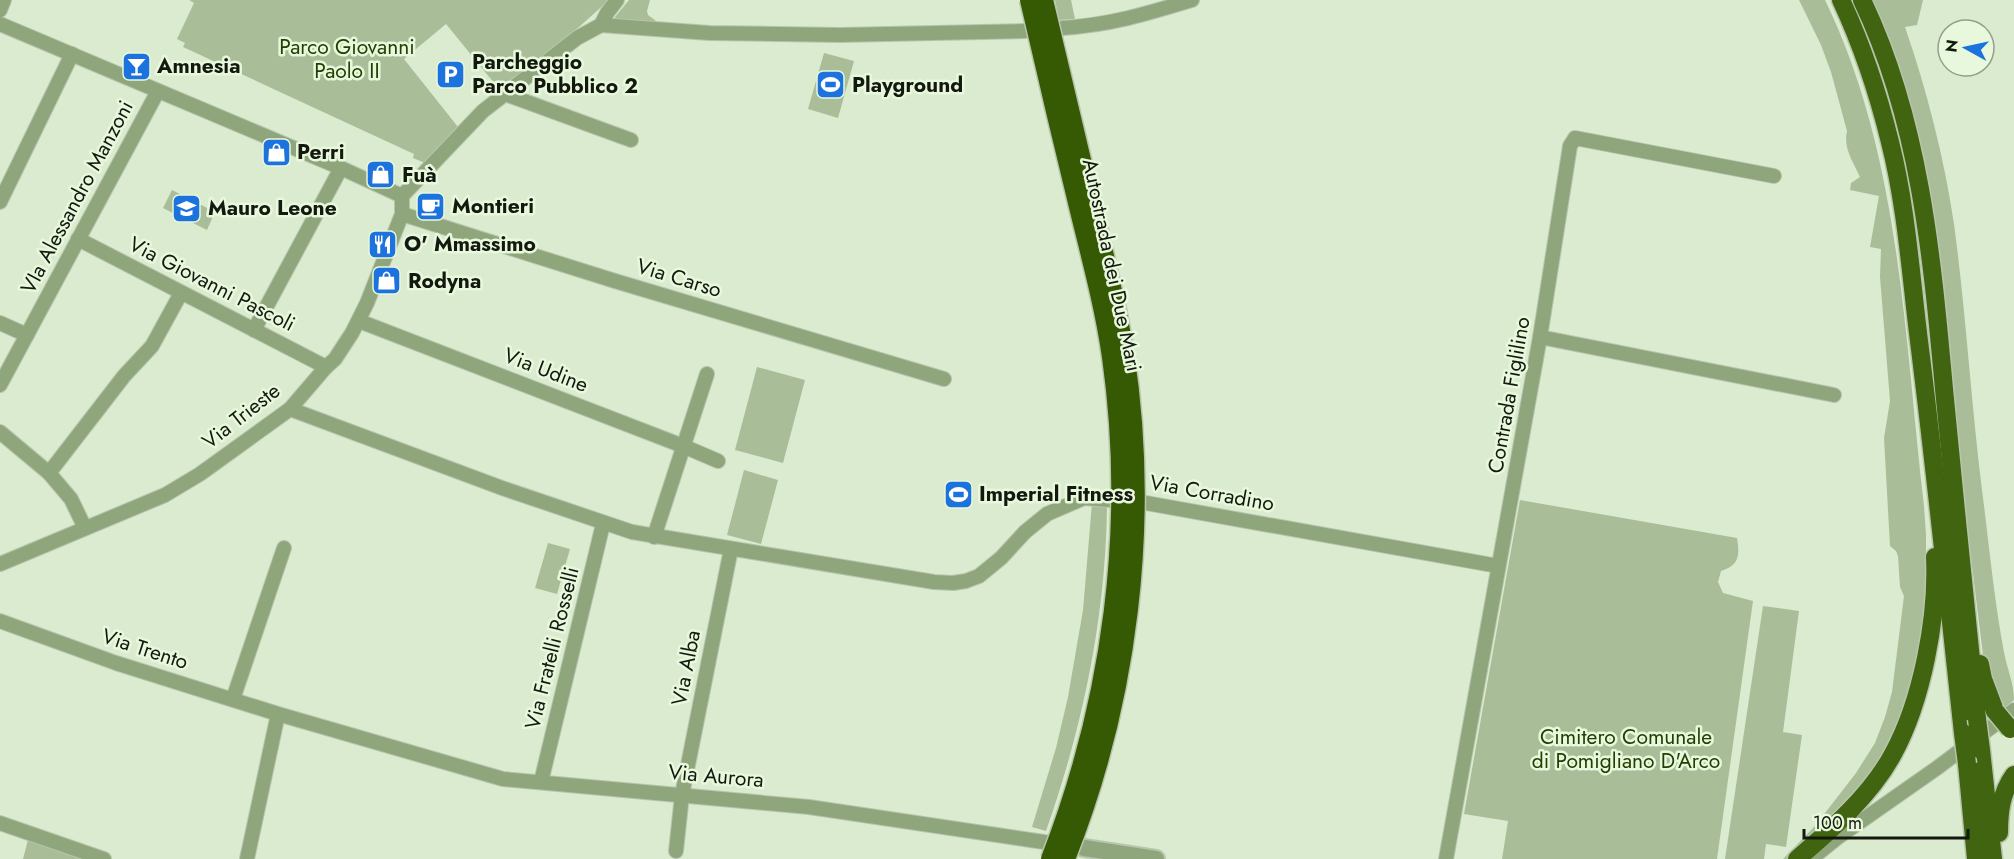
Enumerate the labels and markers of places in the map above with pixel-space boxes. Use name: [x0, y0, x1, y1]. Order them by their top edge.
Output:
place label: Parcheggio Parco Pubblico 2: [472, 47, 638, 101]
bar icon: Amnesia: [120, 50, 152, 82]
place label: Amnesia: [156, 51, 240, 81]
parking icon: Parcheggio Parco Pubblico 2: [435, 58, 467, 90]
sports icon: Playground: [815, 69, 847, 101]
place label: Playground: [852, 70, 963, 100]
shop icon: Perri: [260, 136, 292, 168]
place label: Perri: [297, 137, 345, 167]
shop icon: Fuà: [365, 159, 397, 191]
place label: Fuà: [402, 160, 437, 190]
cafe icon: Montieri: [415, 190, 447, 222]
place label: Montieri: [452, 191, 534, 221]
school or university icon: Mauro Leone: [171, 192, 203, 224]
place label: Mauro Leone: [208, 193, 337, 223]
restaurant icon: O' Mmassimo: [367, 228, 399, 260]
place label: O' Mmassimo: [404, 229, 536, 259]
shop icon: Rodyna: [371, 265, 403, 297]
place label: Rodyna: [408, 266, 481, 296]
sports icon: Imperial Fitness: [942, 478, 974, 510]
place label: Imperial Fitness: [979, 479, 1133, 509]

